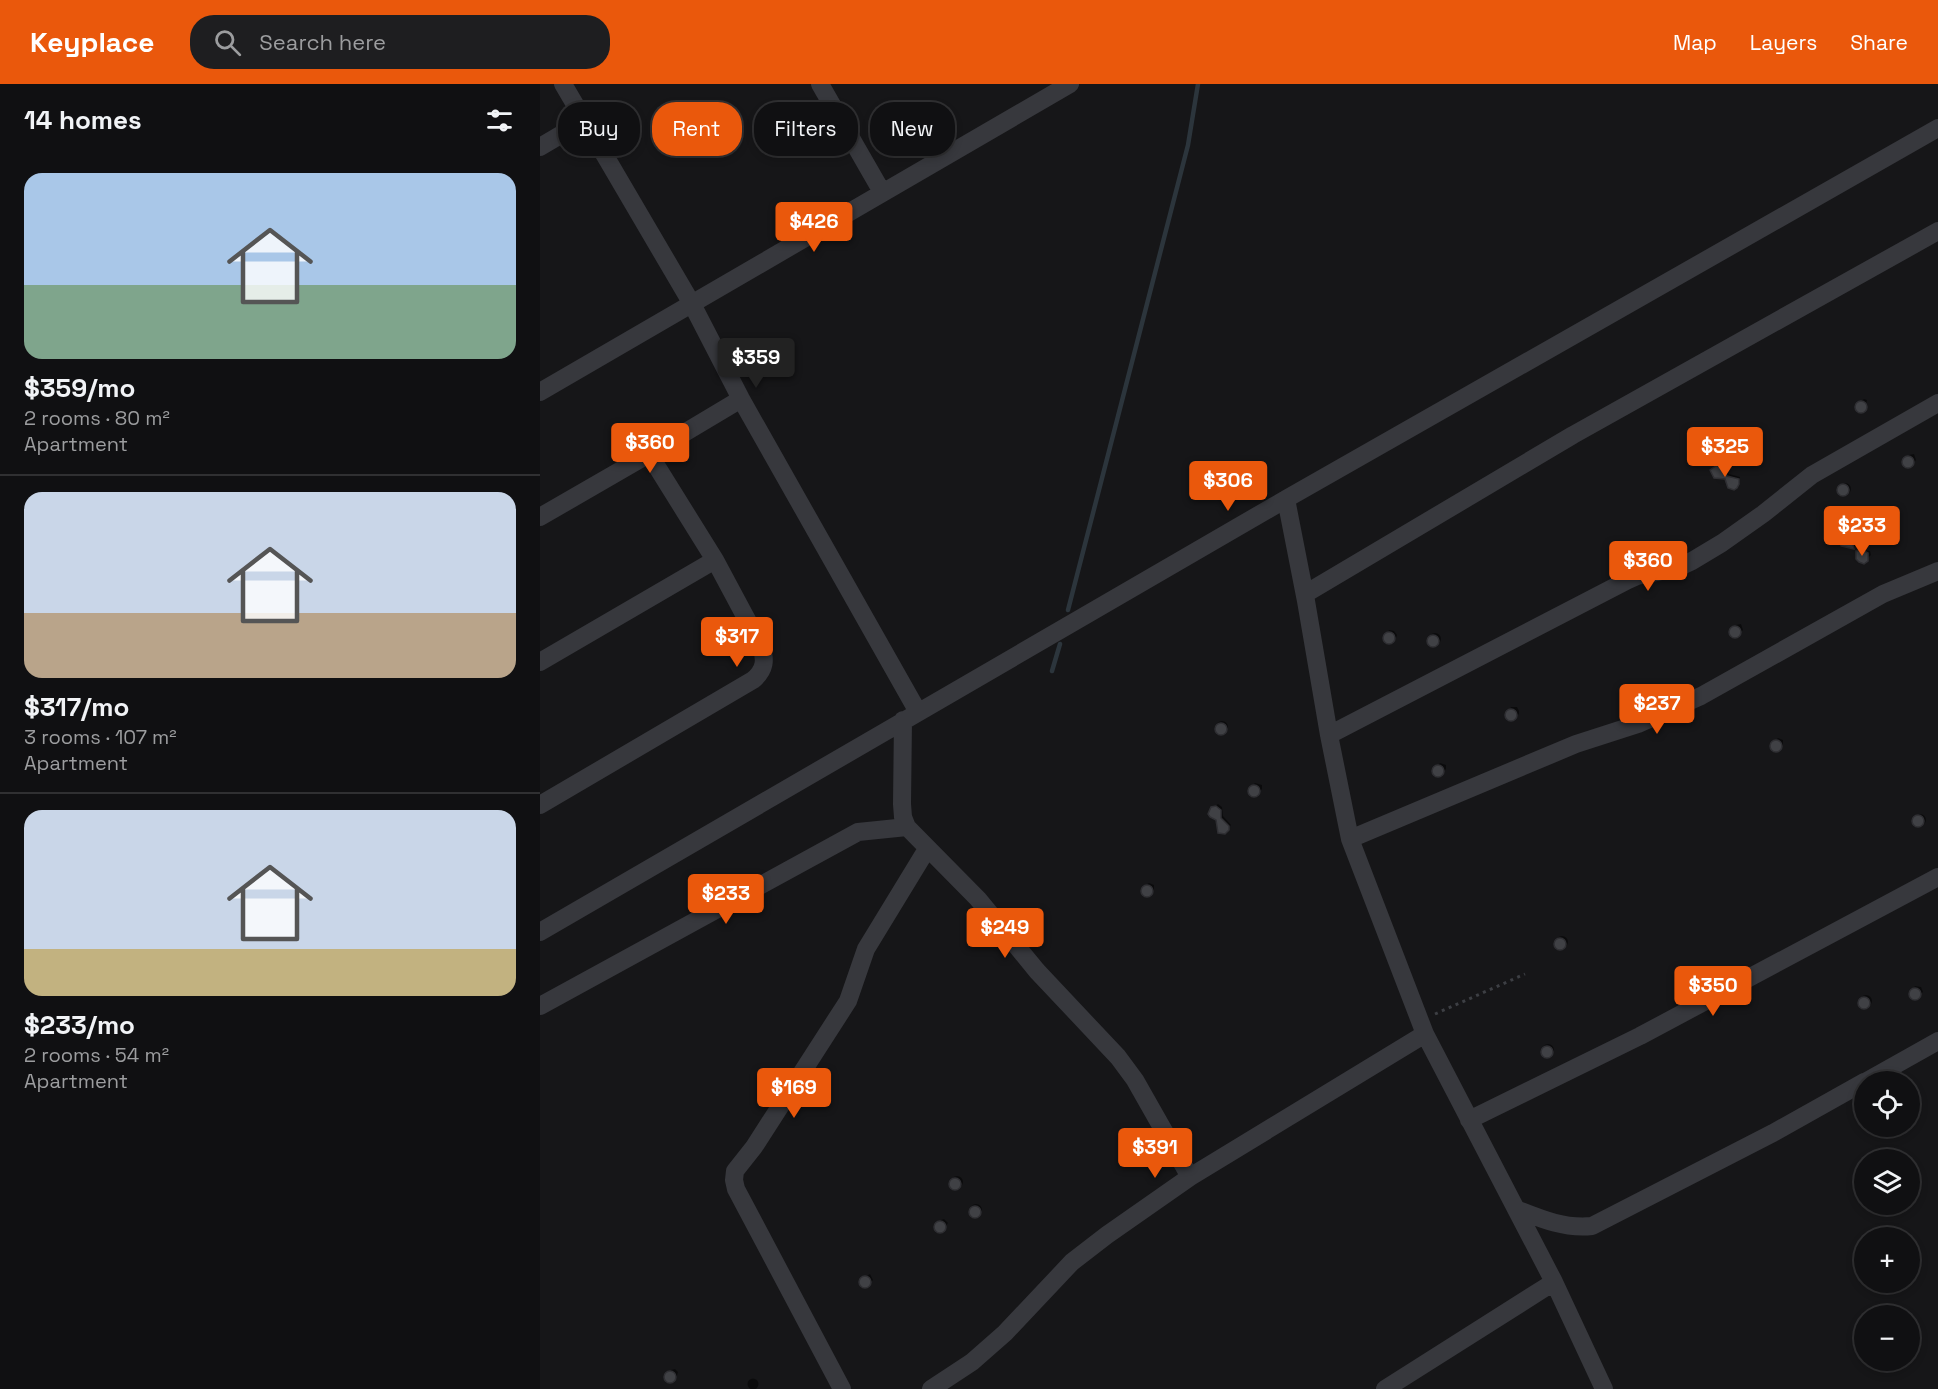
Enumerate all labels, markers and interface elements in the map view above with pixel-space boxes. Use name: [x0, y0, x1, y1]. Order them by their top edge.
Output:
search box: [190, 15, 610, 69]
text: Keyplace: [30, 24, 154, 60]
icon: search: [211, 26, 244, 59]
text: Search here: [259, 28, 386, 56]
text: Map: [1673, 29, 1717, 56]
text: Layers: [1750, 29, 1817, 56]
text: Share: [1850, 29, 1908, 56]
chip: Buy: [558, 102, 640, 156]
chip: Rent: [652, 102, 742, 156]
chip: Filters: [754, 102, 858, 156]
chip: New: [870, 102, 955, 156]
text: 14 homes: [24, 103, 142, 137]
icon: filters: [483, 104, 516, 137]
pin: $426: [778, 202, 850, 253]
text: $426: [789, 208, 839, 234]
icon: home: [216, 212, 324, 320]
pin: $359: [720, 338, 792, 389]
text: $359: [732, 344, 780, 370]
text: $359/mo: [24, 371, 135, 405]
text: 2 rooms · 80 m²: [24, 405, 170, 431]
pin: $360: [614, 423, 686, 474]
pin: $325: [1689, 427, 1761, 478]
text: $360: [625, 429, 675, 455]
text: Apartment: [24, 431, 128, 457]
text: $325: [1701, 433, 1749, 459]
pin: $306: [1192, 461, 1264, 512]
text: $306: [1203, 467, 1253, 493]
pin: $233: [1826, 506, 1898, 557]
text: $233: [1838, 512, 1886, 538]
icon: home: [216, 531, 324, 639]
pin: $360: [1612, 541, 1684, 592]
text: $360: [1623, 547, 1673, 573]
pin: $317: [701, 617, 773, 668]
text: $317: [715, 623, 759, 649]
pin: $237: [1621, 684, 1693, 735]
text: $317/mo: [24, 690, 129, 724]
text: $237: [1633, 690, 1681, 716]
text: 3 rooms · 107 m²: [24, 724, 177, 750]
text: Apartment: [24, 750, 128, 776]
icon: home: [216, 849, 324, 957]
pin: $233: [690, 874, 762, 925]
text: $233: [702, 880, 750, 906]
pin: $249: [969, 908, 1041, 959]
text: $249: [981, 914, 1029, 940]
pin: $350: [1677, 966, 1749, 1017]
text: $350: [1688, 972, 1738, 998]
text: $233/mo: [24, 1008, 135, 1042]
text: 2 rooms · 54 m²: [24, 1042, 169, 1068]
text: Apartment: [24, 1068, 128, 1094]
pin: $169: [758, 1068, 830, 1119]
map controls: [1854, 1071, 1920, 1371]
button: locate: [1854, 1071, 1920, 1137]
text: $169: [771, 1074, 817, 1100]
pin: $391: [1119, 1128, 1191, 1179]
text: $391: [1132, 1134, 1178, 1160]
button: layers: [1854, 1149, 1920, 1215]
button: +: [1854, 1227, 1920, 1293]
button: −: [1854, 1305, 1920, 1371]

